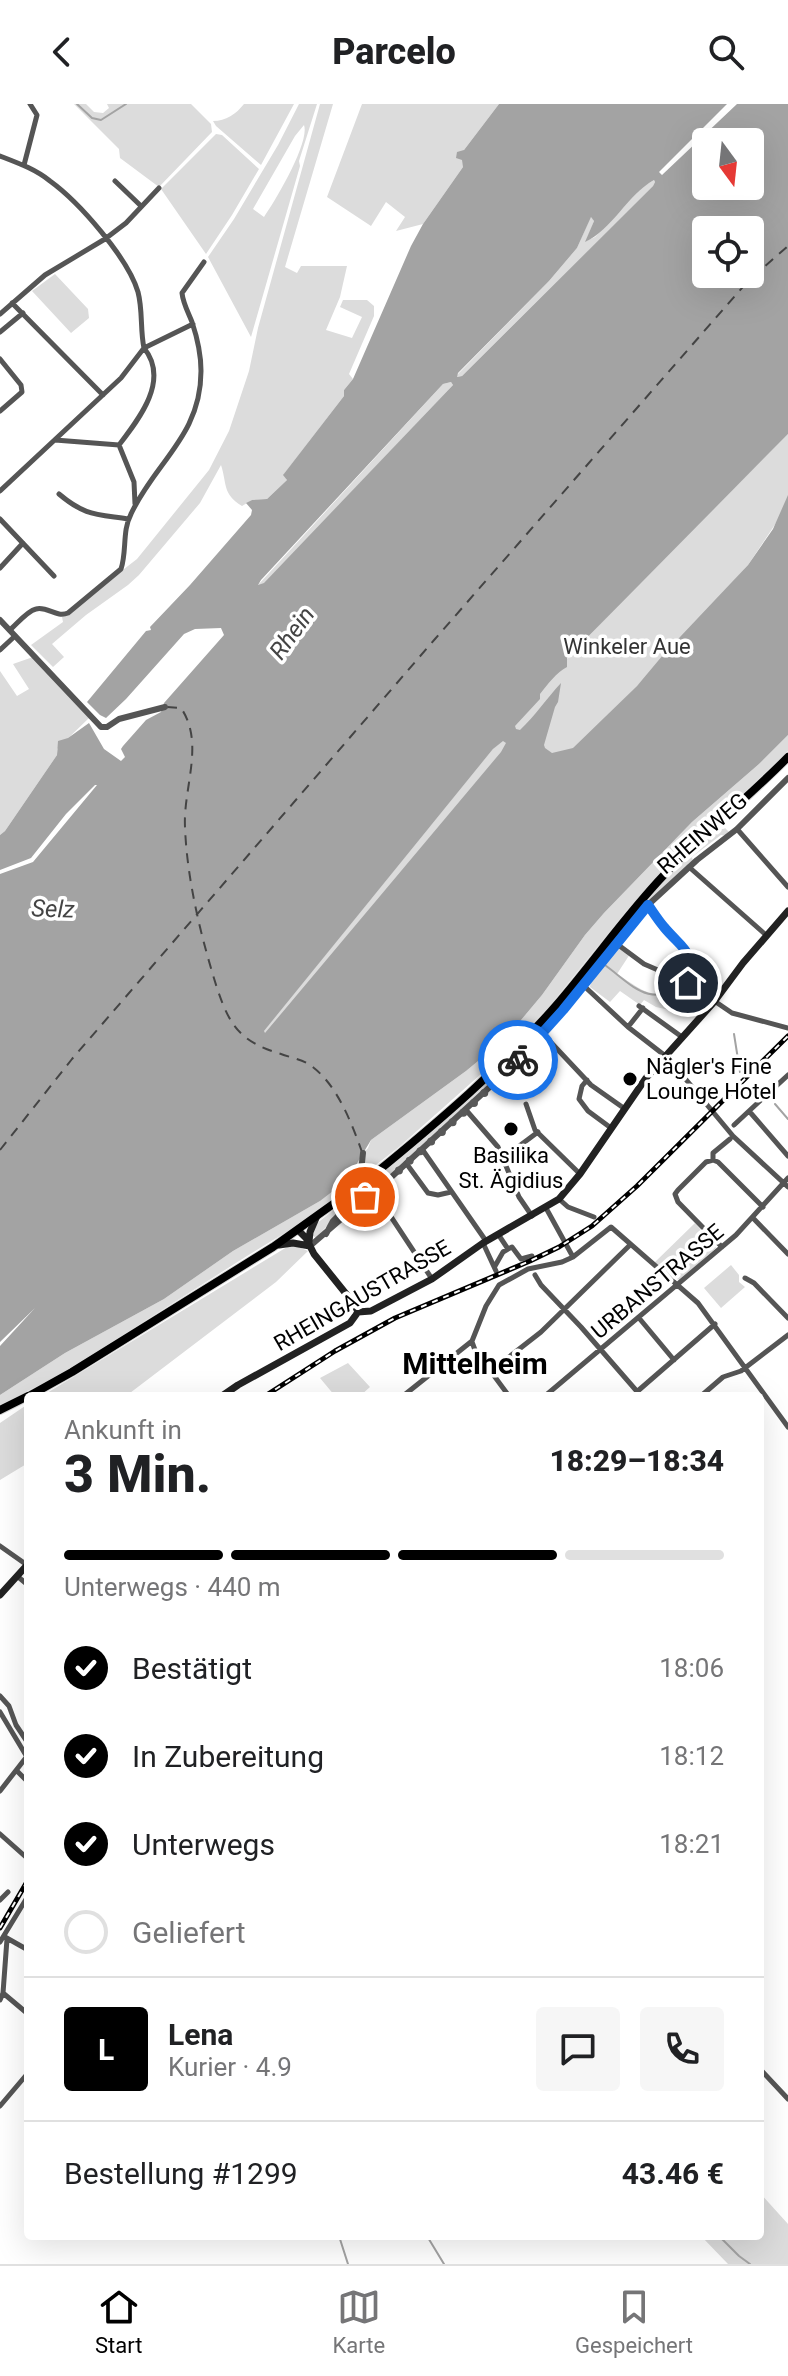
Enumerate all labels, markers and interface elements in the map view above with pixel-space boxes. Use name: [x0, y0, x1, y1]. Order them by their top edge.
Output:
icon: back: [40, 30, 84, 74]
icon: search: [704, 30, 748, 74]
text: Parcelo: [332, 31, 456, 73]
north arrow: [692, 128, 764, 200]
map controls: [692, 128, 764, 288]
button: locate: [692, 216, 764, 288]
water label: Rhein: [264, 601, 320, 665]
park label: Winkeler Aue: [563, 634, 691, 659]
street label: RHEINWEG: [652, 788, 752, 879]
water label: Selz: [31, 894, 76, 924]
pin: [654, 949, 722, 1017]
icon: home: [666, 961, 710, 1005]
courier: [478, 1020, 558, 1100]
icon: bike: [496, 1038, 540, 1082]
place label: Nägler's Fine Lounge Hotel: [646, 1054, 777, 1104]
marker: Nägler's Fine Lounge Hotel: [621, 1070, 639, 1088]
marker: Basilika St. Ägidius: [502, 1120, 520, 1138]
place label: Basilika St. Ägidius: [459, 1143, 563, 1193]
pin: [331, 1163, 399, 1231]
icon: bag: [343, 1175, 387, 1219]
street label: URBANSTRASSE: [586, 1219, 728, 1344]
street label: RHEINGAUSTRASSE: [270, 1235, 455, 1356]
district label: Mittelheim: [402, 1346, 548, 1381]
text: Ankunft in: [64, 1415, 182, 1445]
text: 18:29–18:34: [549, 1443, 724, 1478]
text: 3 Min.: [64, 1444, 211, 1505]
text: Unterwegs · 440 m: [64, 1572, 281, 1602]
icon: check: [64, 1646, 108, 1690]
text: Bestätigt: [132, 1651, 252, 1686]
text: 18:06: [659, 1653, 724, 1683]
icon: check: [64, 1734, 108, 1778]
text: In Zubereitung: [132, 1739, 324, 1774]
text: 18:12: [659, 1741, 724, 1771]
icon: check: [64, 1822, 108, 1866]
text: Unterwegs: [132, 1827, 275, 1862]
text: 18:21: [659, 1829, 724, 1859]
text: Geliefert: [132, 1915, 246, 1950]
button: chat: [536, 2007, 620, 2091]
button: phone: [640, 2007, 724, 2091]
text: Lena: [168, 2017, 233, 2052]
text: L: [98, 2032, 114, 2067]
text: Kurier · 4.9: [168, 2052, 292, 2082]
text: Bestellung #1299: [64, 2156, 298, 2191]
text: 43.46 €: [622, 2156, 724, 2191]
tab: Start: [95, 2285, 142, 2358]
tab: Karte: [332, 2285, 385, 2358]
tab: Gespeichert: [575, 2285, 693, 2358]

